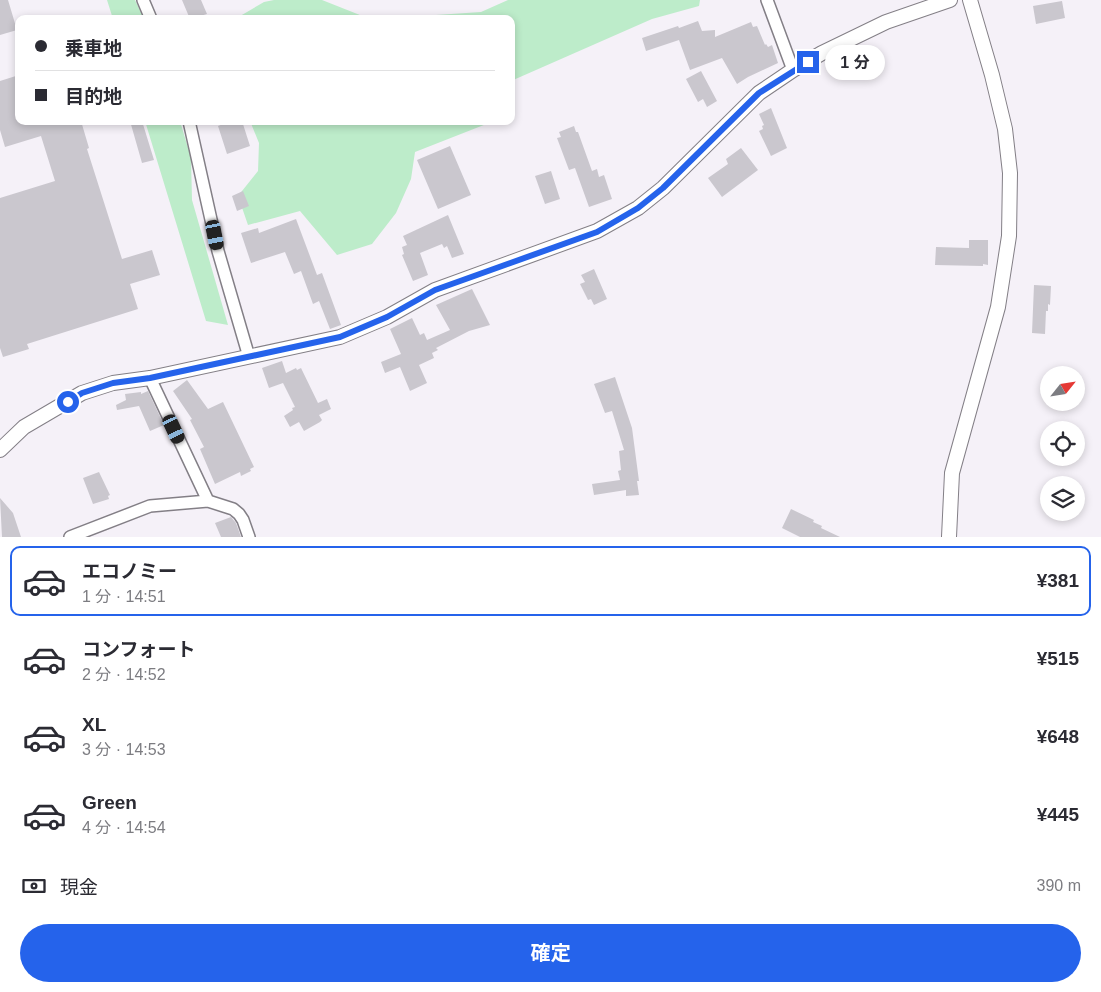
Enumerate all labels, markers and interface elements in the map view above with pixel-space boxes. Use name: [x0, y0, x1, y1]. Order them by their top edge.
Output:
text: 乗車地: [65, 38, 122, 59]
callout: 1 分: [826, 44, 886, 80]
route end: [797, 51, 819, 73]
text: 1 分: [840, 54, 870, 71]
text: 目的地: [65, 86, 122, 107]
car: [204, 219, 225, 251]
north arrow: [1040, 366, 1085, 411]
map controls: [1040, 366, 1085, 521]
route start: [57, 391, 79, 413]
car: [160, 412, 187, 446]
button: locate: [1040, 421, 1085, 466]
button: layers: [1040, 476, 1085, 521]
icon: car: [22, 559, 67, 604]
text: エコノミー: [82, 561, 177, 582]
text: ¥381: [1037, 570, 1079, 591]
text: 1 分 · 14:51: [82, 588, 166, 605]
icon: car: [22, 637, 67, 682]
text: コンフォート: [82, 639, 195, 660]
text: ¥515: [1037, 648, 1079, 669]
text: 2 分 · 14:52: [82, 666, 166, 683]
text: XL: [82, 714, 106, 735]
icon: car: [22, 715, 67, 760]
text: ¥648: [1037, 726, 1079, 747]
text: 3 分 · 14:53: [82, 741, 166, 758]
text: Green: [82, 792, 137, 813]
icon: car: [22, 793, 67, 838]
text: ¥445: [1037, 804, 1079, 825]
text: 4 分 · 14:54: [82, 819, 166, 836]
icon: cash: [20, 872, 48, 900]
text: 現金: [60, 877, 98, 898]
text: 390 m: [1037, 877, 1081, 894]
button: 確定: [20, 924, 1081, 982]

